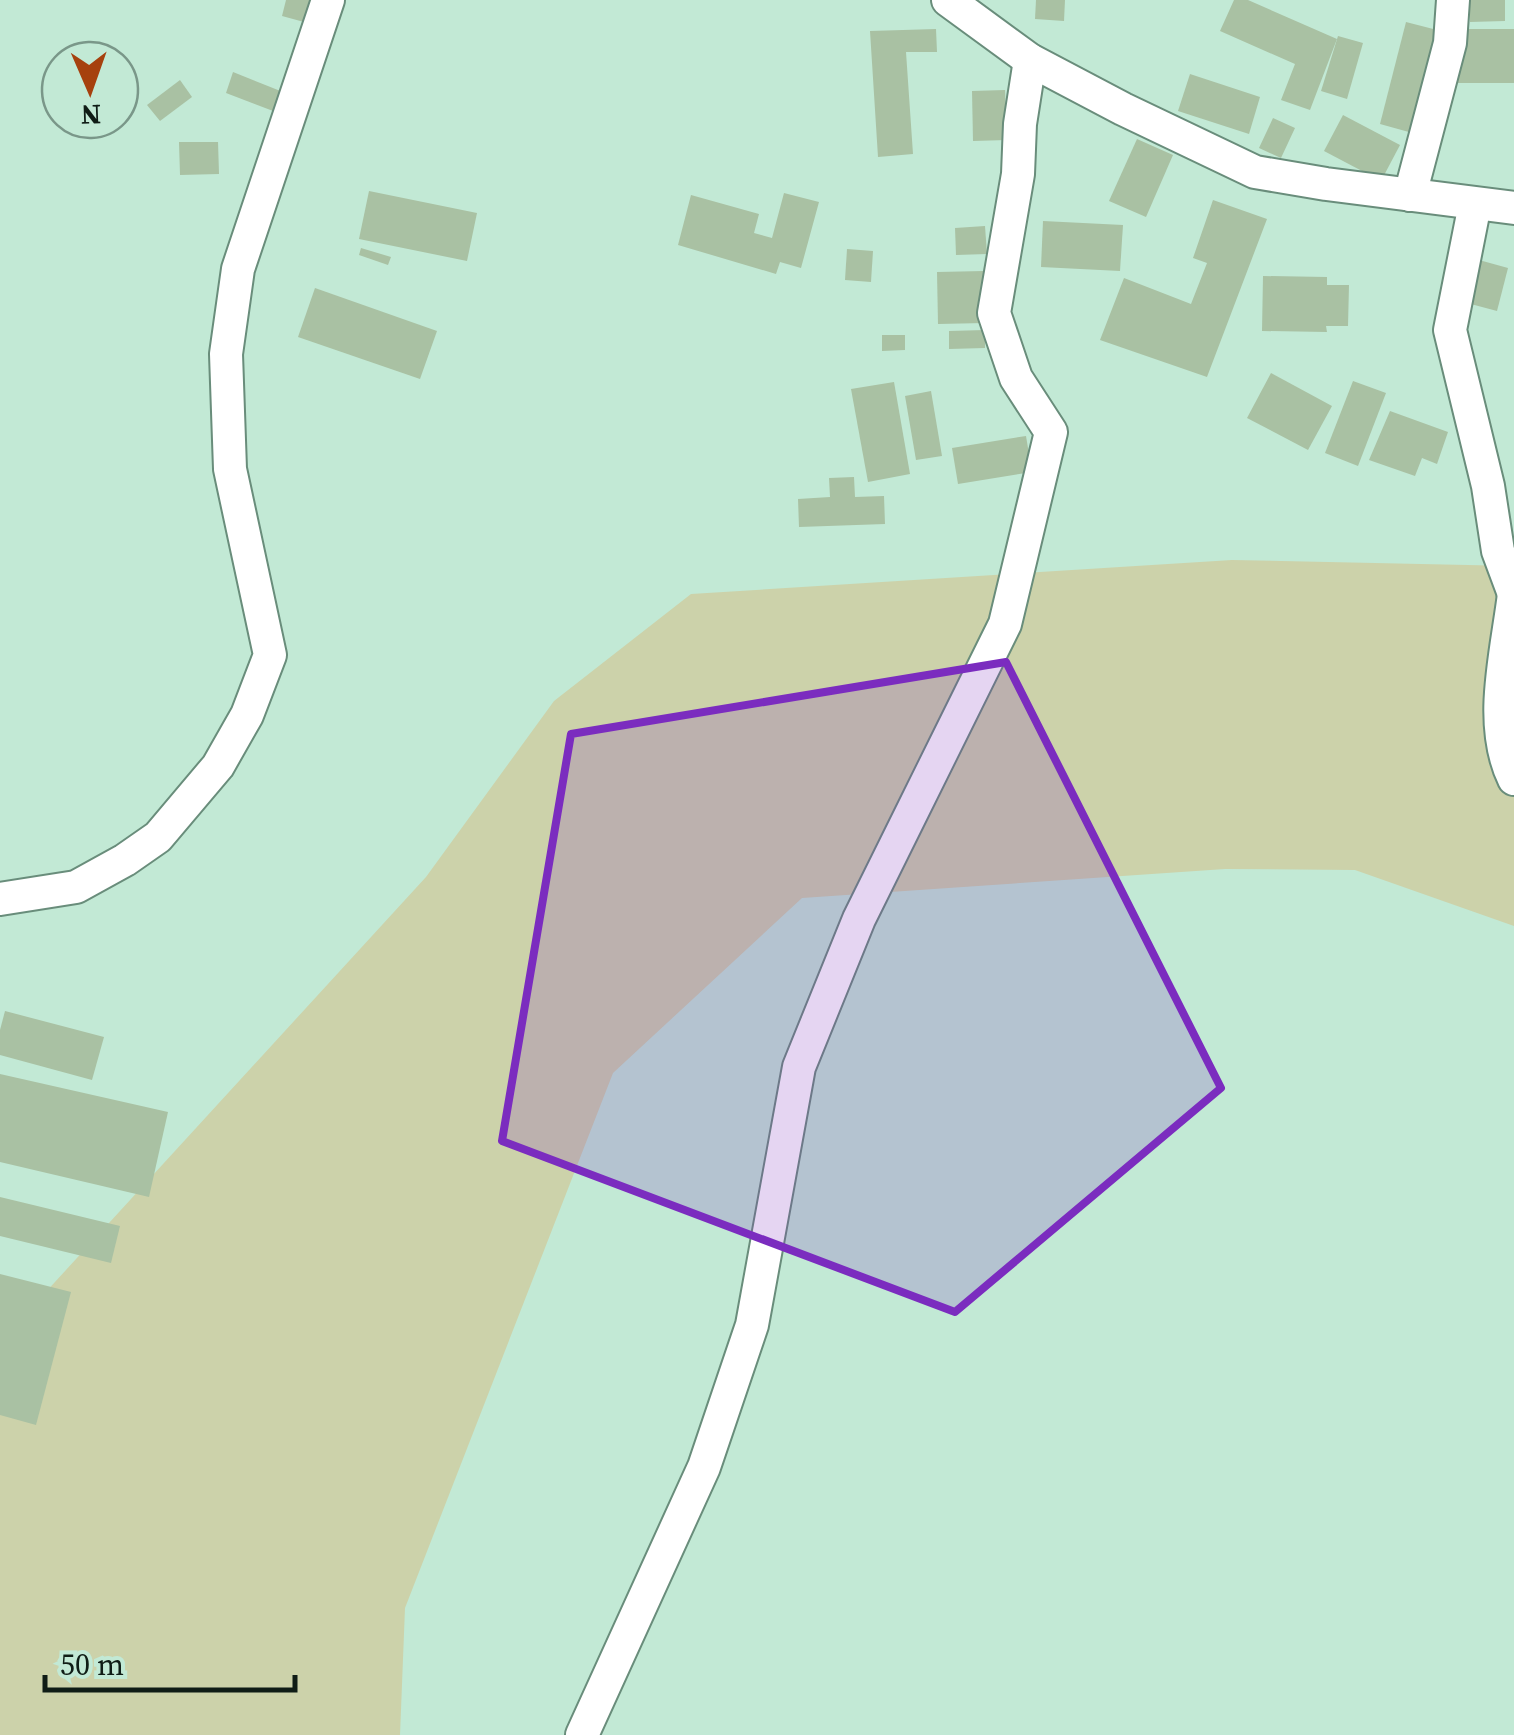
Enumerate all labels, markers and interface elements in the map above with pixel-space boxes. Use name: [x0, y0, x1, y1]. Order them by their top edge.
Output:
north arrow: [40, 40, 140, 140]
text: N: [80, 96, 102, 134]
scale bar: [45, 1630, 295, 1692]
text: 50 m: [60, 1644, 124, 1685]

